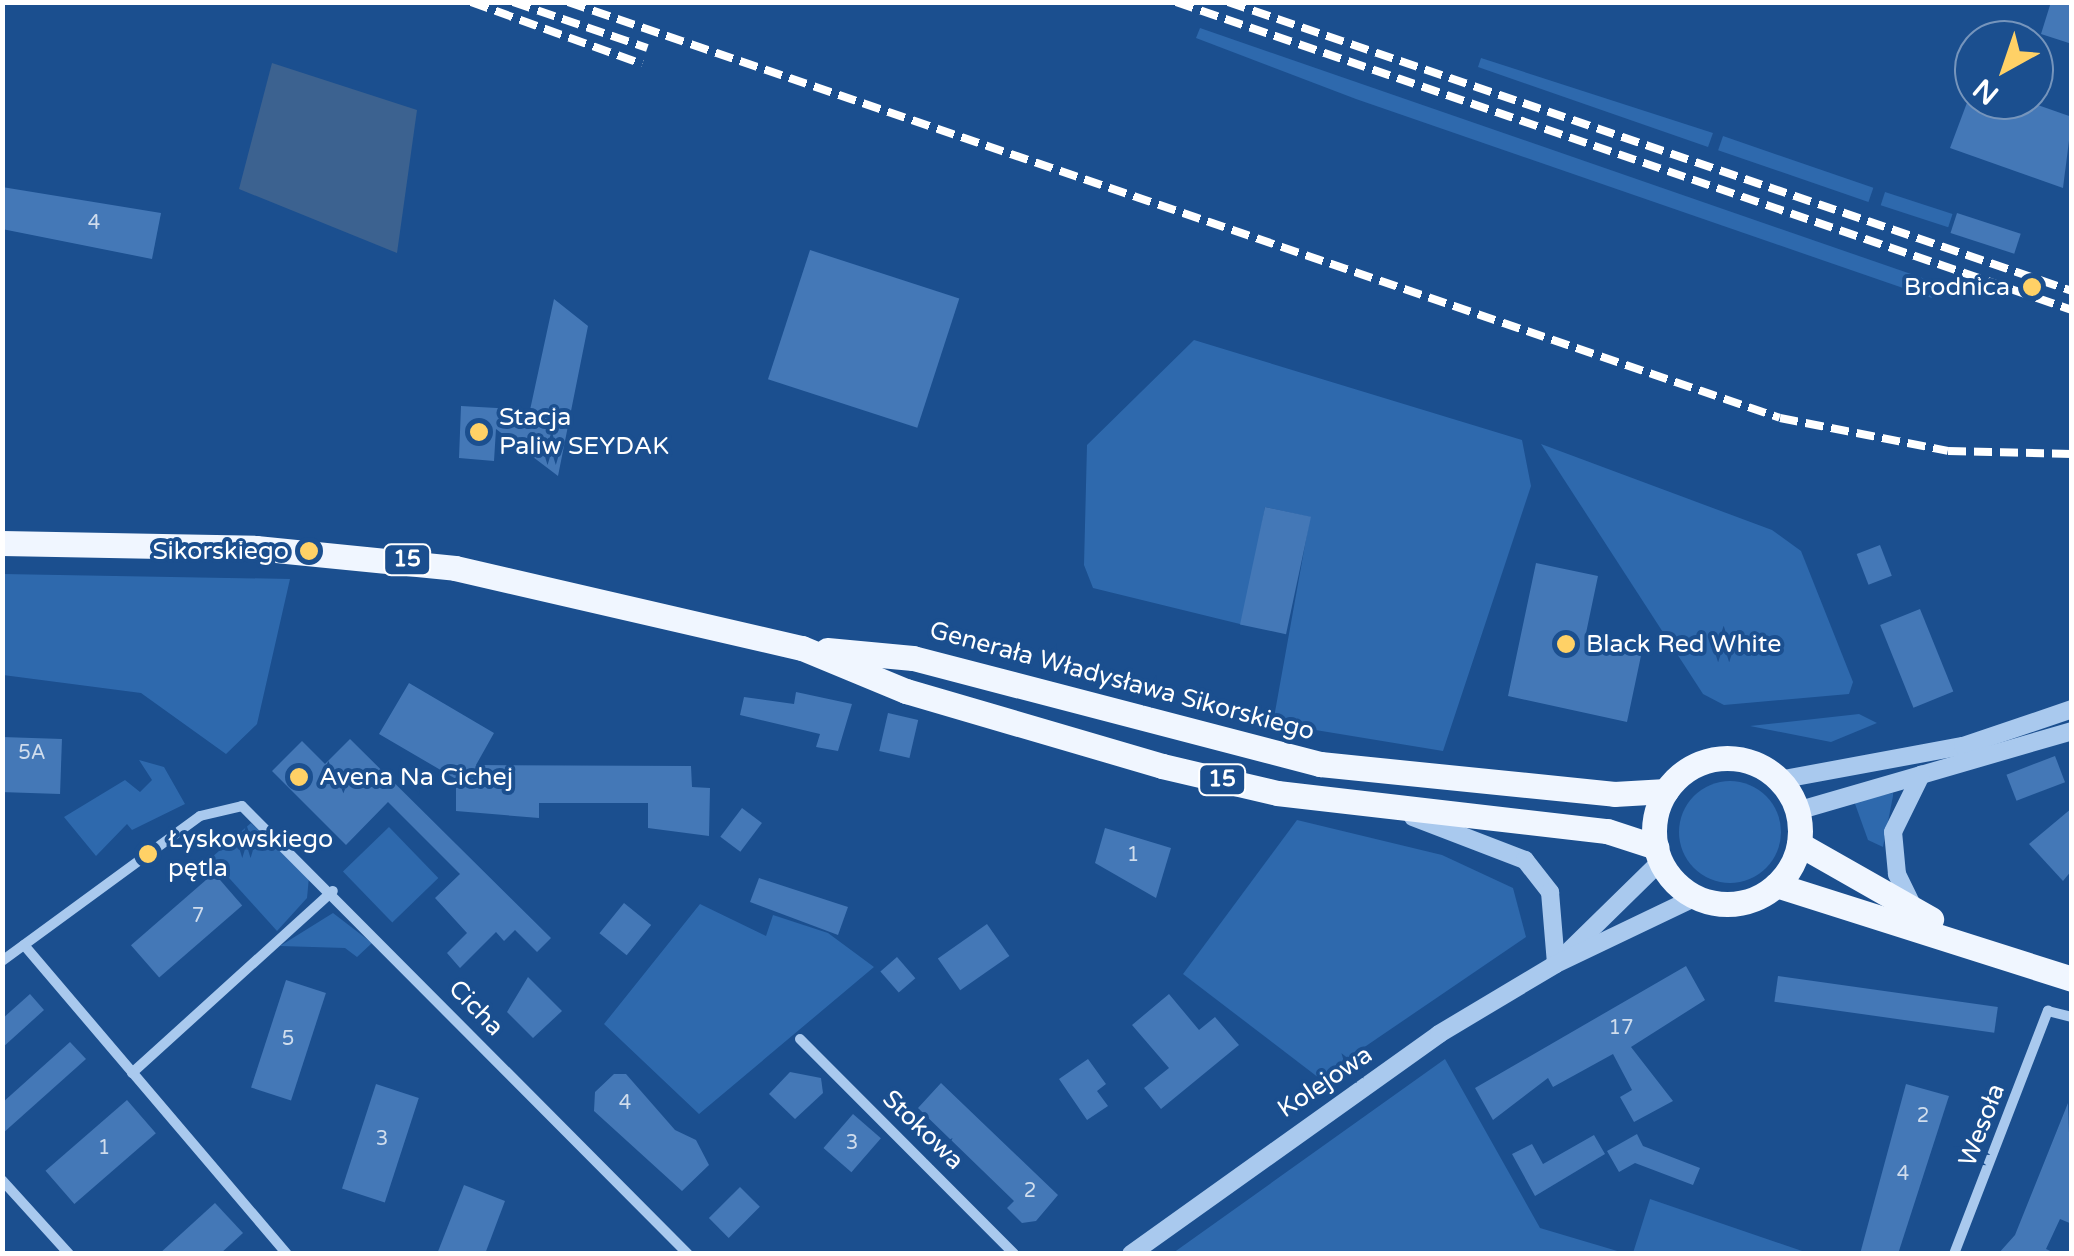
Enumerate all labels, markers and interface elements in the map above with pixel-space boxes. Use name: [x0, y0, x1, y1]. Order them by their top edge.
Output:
north arrow: [1954, 20, 2054, 120]
text: N: [1966, 71, 2006, 112]
house number: 4: [88, 211, 100, 235]
place label: Brodnica: [1904, 272, 2010, 302]
marker: Brodnica: [2019, 274, 2045, 300]
place label: Stacja Paliw SEYDAK: [499, 403, 669, 462]
marker: Stacja Paliw SEYDAK: [468, 421, 490, 443]
place label: Sikorskiego: [152, 536, 289, 566]
marker: Sikorskiego: [298, 540, 320, 562]
road number: 15: [382, 543, 432, 577]
street label: Generała Władysława Sikorskiego: [926, 615, 1318, 747]
place label: Black Red White: [1586, 629, 1781, 659]
marker: Black Red White: [1555, 633, 1577, 655]
house number: 5A: [18, 741, 46, 765]
place label: Avena Na Cichej: [319, 762, 513, 792]
road number: 15: [1197, 763, 1247, 797]
marker: Avena Na Cichej: [288, 766, 310, 788]
place label: Łyskowskiego pętla: [168, 825, 333, 884]
marker: Łyskowskiego pętla: [137, 843, 159, 865]
house number: 1: [1127, 843, 1139, 867]
house number: 7: [192, 904, 204, 928]
street label: Cicha: [442, 974, 510, 1042]
house number: 17: [1608, 1016, 1634, 1040]
house number: 5: [282, 1027, 294, 1051]
street label: Kolejowa: [1272, 1040, 1378, 1124]
street label: Wesoła: [1953, 1079, 2011, 1171]
street label: Stokowa: [876, 1084, 970, 1176]
house number: 4: [619, 1091, 631, 1115]
house number: 2: [1917, 1104, 1929, 1128]
house number: 3: [376, 1127, 388, 1151]
house number: 3: [846, 1131, 858, 1155]
house number: 1: [98, 1136, 110, 1160]
house number: 4: [1897, 1162, 1909, 1186]
house number: 2: [1024, 1179, 1036, 1203]

